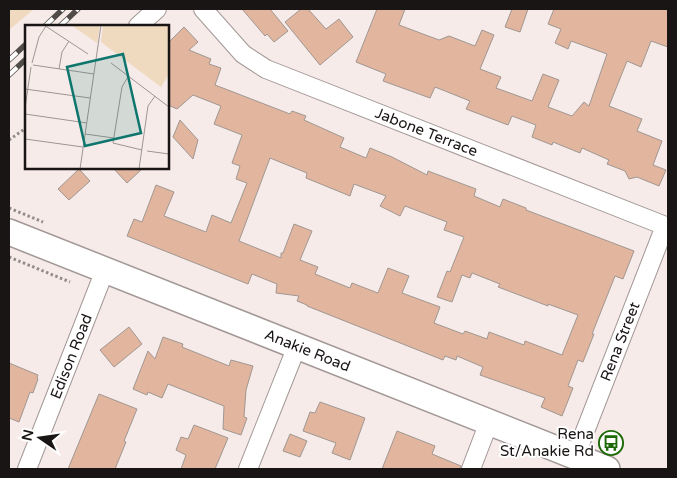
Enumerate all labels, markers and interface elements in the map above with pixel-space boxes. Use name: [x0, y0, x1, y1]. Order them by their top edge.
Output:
inset map: [25, 25, 169, 169]
street label: Jabone Terrace: [373, 104, 480, 160]
street label: Rena Street: [596, 299, 644, 384]
street label: Edison Road: [46, 311, 96, 401]
street label: Anakie Road: [262, 325, 353, 375]
north arrow: [15, 413, 65, 463]
place label: Rena St/Anakie Rd: [500, 425, 594, 460]
text: N: [18, 428, 37, 443]
bus stop icon: Rena St/Anakie Rd: [598, 430, 624, 456]

